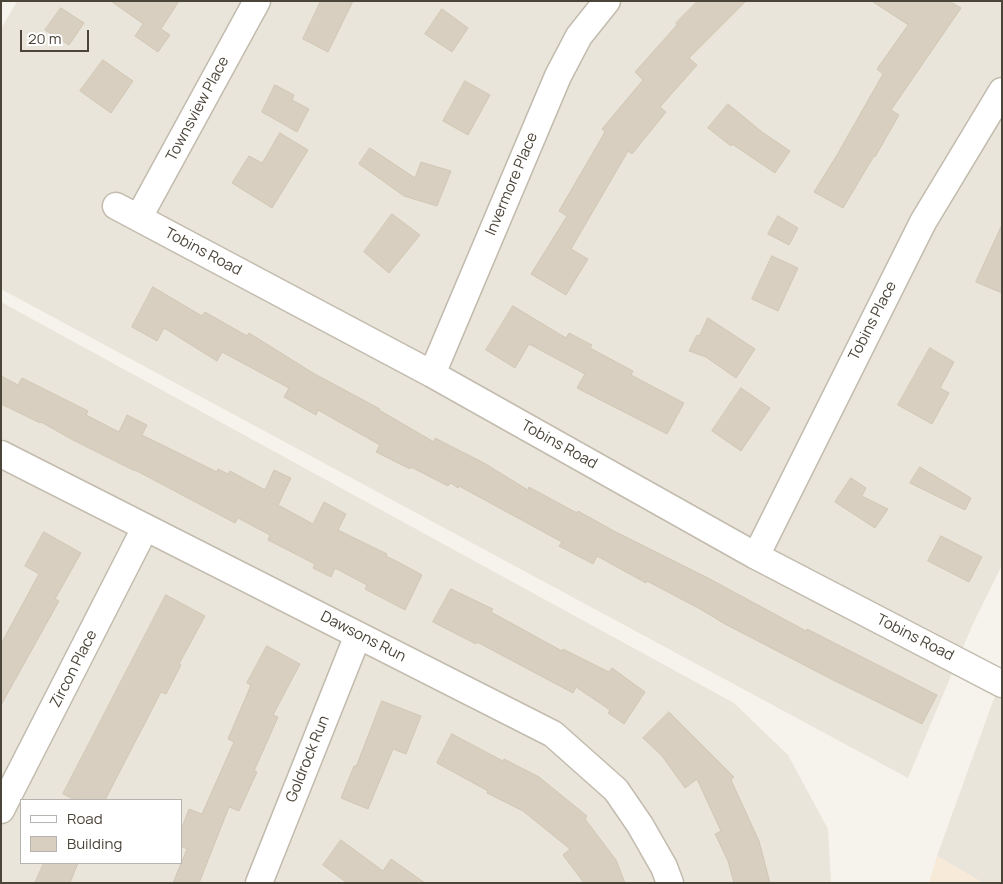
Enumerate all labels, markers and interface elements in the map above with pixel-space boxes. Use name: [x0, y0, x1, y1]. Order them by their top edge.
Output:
scale bar: [22, 20, 91, 52]
text: 20 m: [28, 28, 61, 49]
street label: Townsview Place: [163, 53, 233, 165]
street label: Invermore Place: [482, 130, 542, 238]
street label: Tobins Road: [162, 224, 244, 280]
street label: Tobins Place: [845, 278, 901, 364]
street label: Tobins Road: [518, 417, 600, 473]
street label: Dawsons Run: [317, 608, 409, 666]
street label: Tobins Road: [873, 611, 957, 665]
street label: Zircon Place: [47, 627, 101, 711]
street label: Goldrock Run: [282, 713, 334, 805]
legend: [20, 799, 182, 864]
text: Road: [67, 808, 103, 829]
text: Building: [67, 833, 122, 854]

